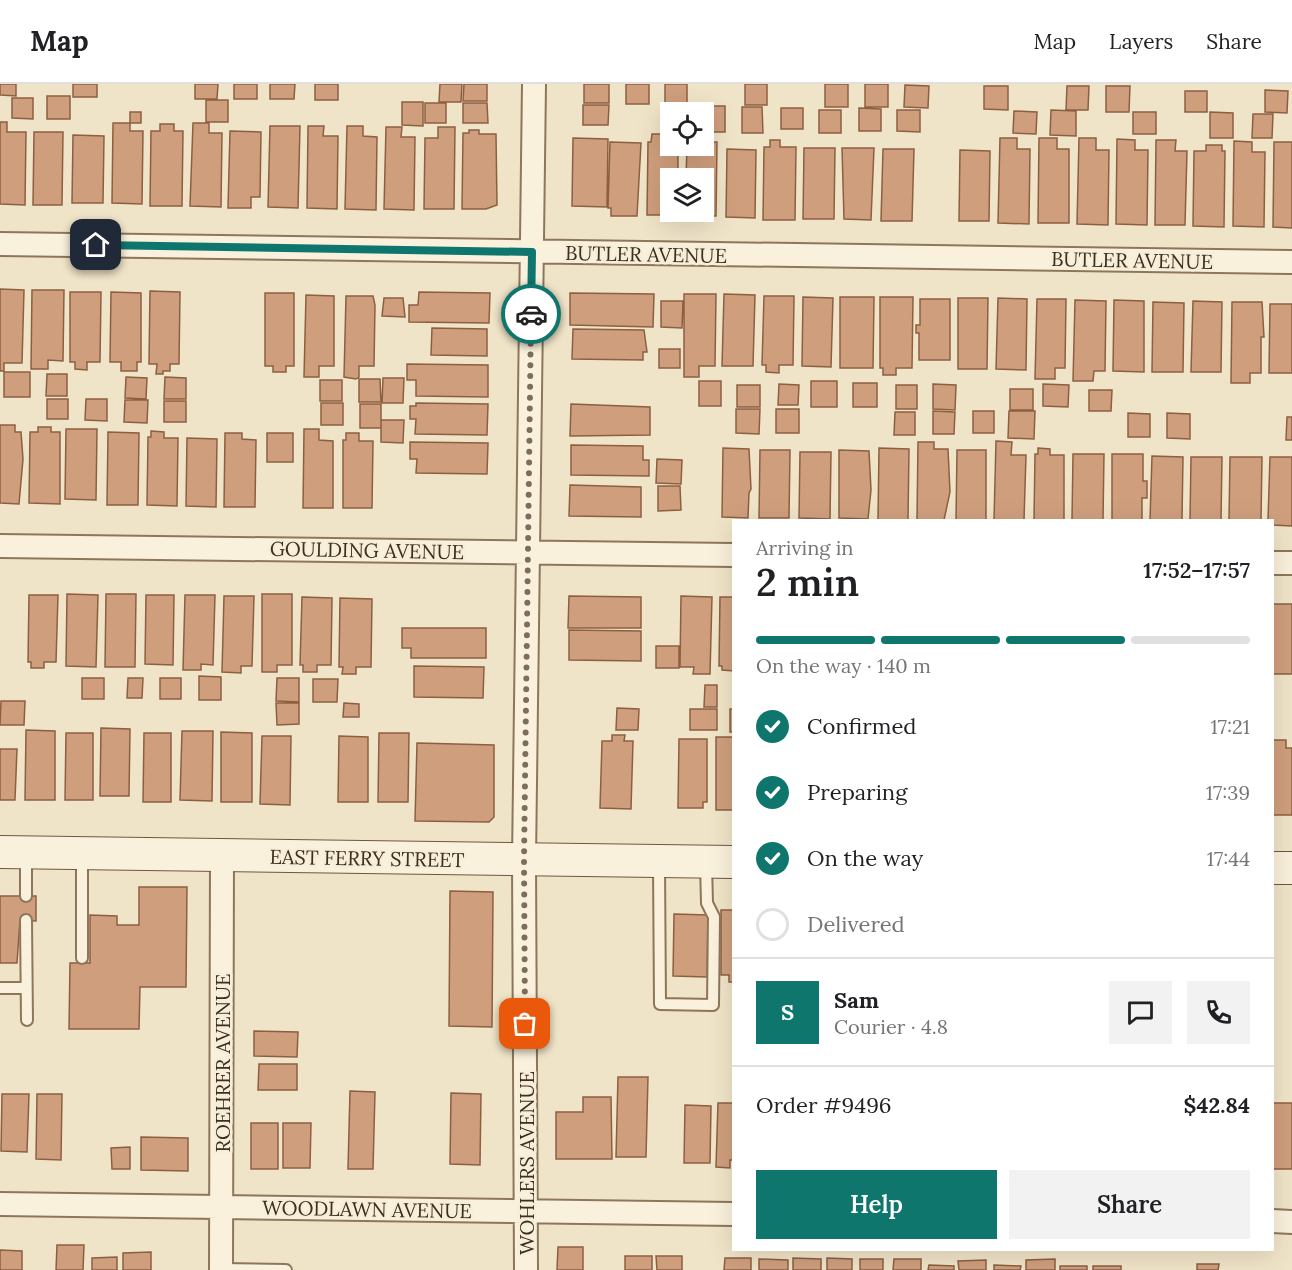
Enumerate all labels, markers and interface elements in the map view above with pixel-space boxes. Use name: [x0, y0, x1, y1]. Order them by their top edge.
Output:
text: Map: [30, 23, 89, 59]
text: Map: [1033, 28, 1076, 55]
text: Layers: [1109, 28, 1173, 55]
text: Share: [1206, 28, 1262, 55]
map controls: [660, 102, 714, 222]
button: locate: [660, 102, 714, 156]
button: layers: [660, 168, 714, 222]
pin: [70, 219, 121, 270]
icon: home: [79, 228, 112, 261]
street label: BUTLER AVENUE: [565, 240, 727, 268]
street label: BUTLER AVENUE: [1051, 246, 1213, 274]
courier: [501, 284, 561, 344]
icon: car: [515, 298, 548, 331]
text: Arriving in: [756, 535, 853, 560]
street label: GOULDING AVENUE: [270, 536, 464, 564]
text: 17:52–17:57: [1143, 556, 1250, 584]
text: 2 min: [756, 557, 859, 607]
text: On the way · 140 m: [756, 653, 931, 678]
icon: check: [756, 710, 789, 743]
text: Confirmed: [807, 712, 916, 740]
text: 17:21: [1210, 714, 1250, 739]
icon: check: [756, 776, 789, 809]
text: Preparing: [807, 778, 907, 806]
text: 17:39: [1206, 780, 1250, 805]
icon: check: [756, 842, 789, 875]
street label: EAST FERRY STREET: [269, 844, 465, 872]
text: On the way: [807, 844, 923, 872]
text: 17:44: [1207, 846, 1250, 871]
text: Delivered: [807, 910, 905, 938]
street label: ROEHRER AVENUE: [210, 973, 235, 1153]
button: chat: [1109, 981, 1172, 1044]
button: phone: [1187, 981, 1250, 1044]
text: Sam: [834, 986, 879, 1014]
pin: [499, 998, 550, 1049]
text: S: [781, 998, 794, 1026]
icon: bag: [508, 1007, 541, 1040]
text: Courier · 4.8: [834, 1014, 948, 1039]
street label: WOHLERS AVENUE: [514, 1071, 539, 1255]
text: Order #9496: [756, 1091, 892, 1119]
text: $42.84: [1184, 1091, 1250, 1119]
button: Help: [756, 1170, 997, 1239]
button: Share: [1009, 1170, 1250, 1239]
street label: WOODLAWN AVENUE: [262, 1195, 472, 1223]

